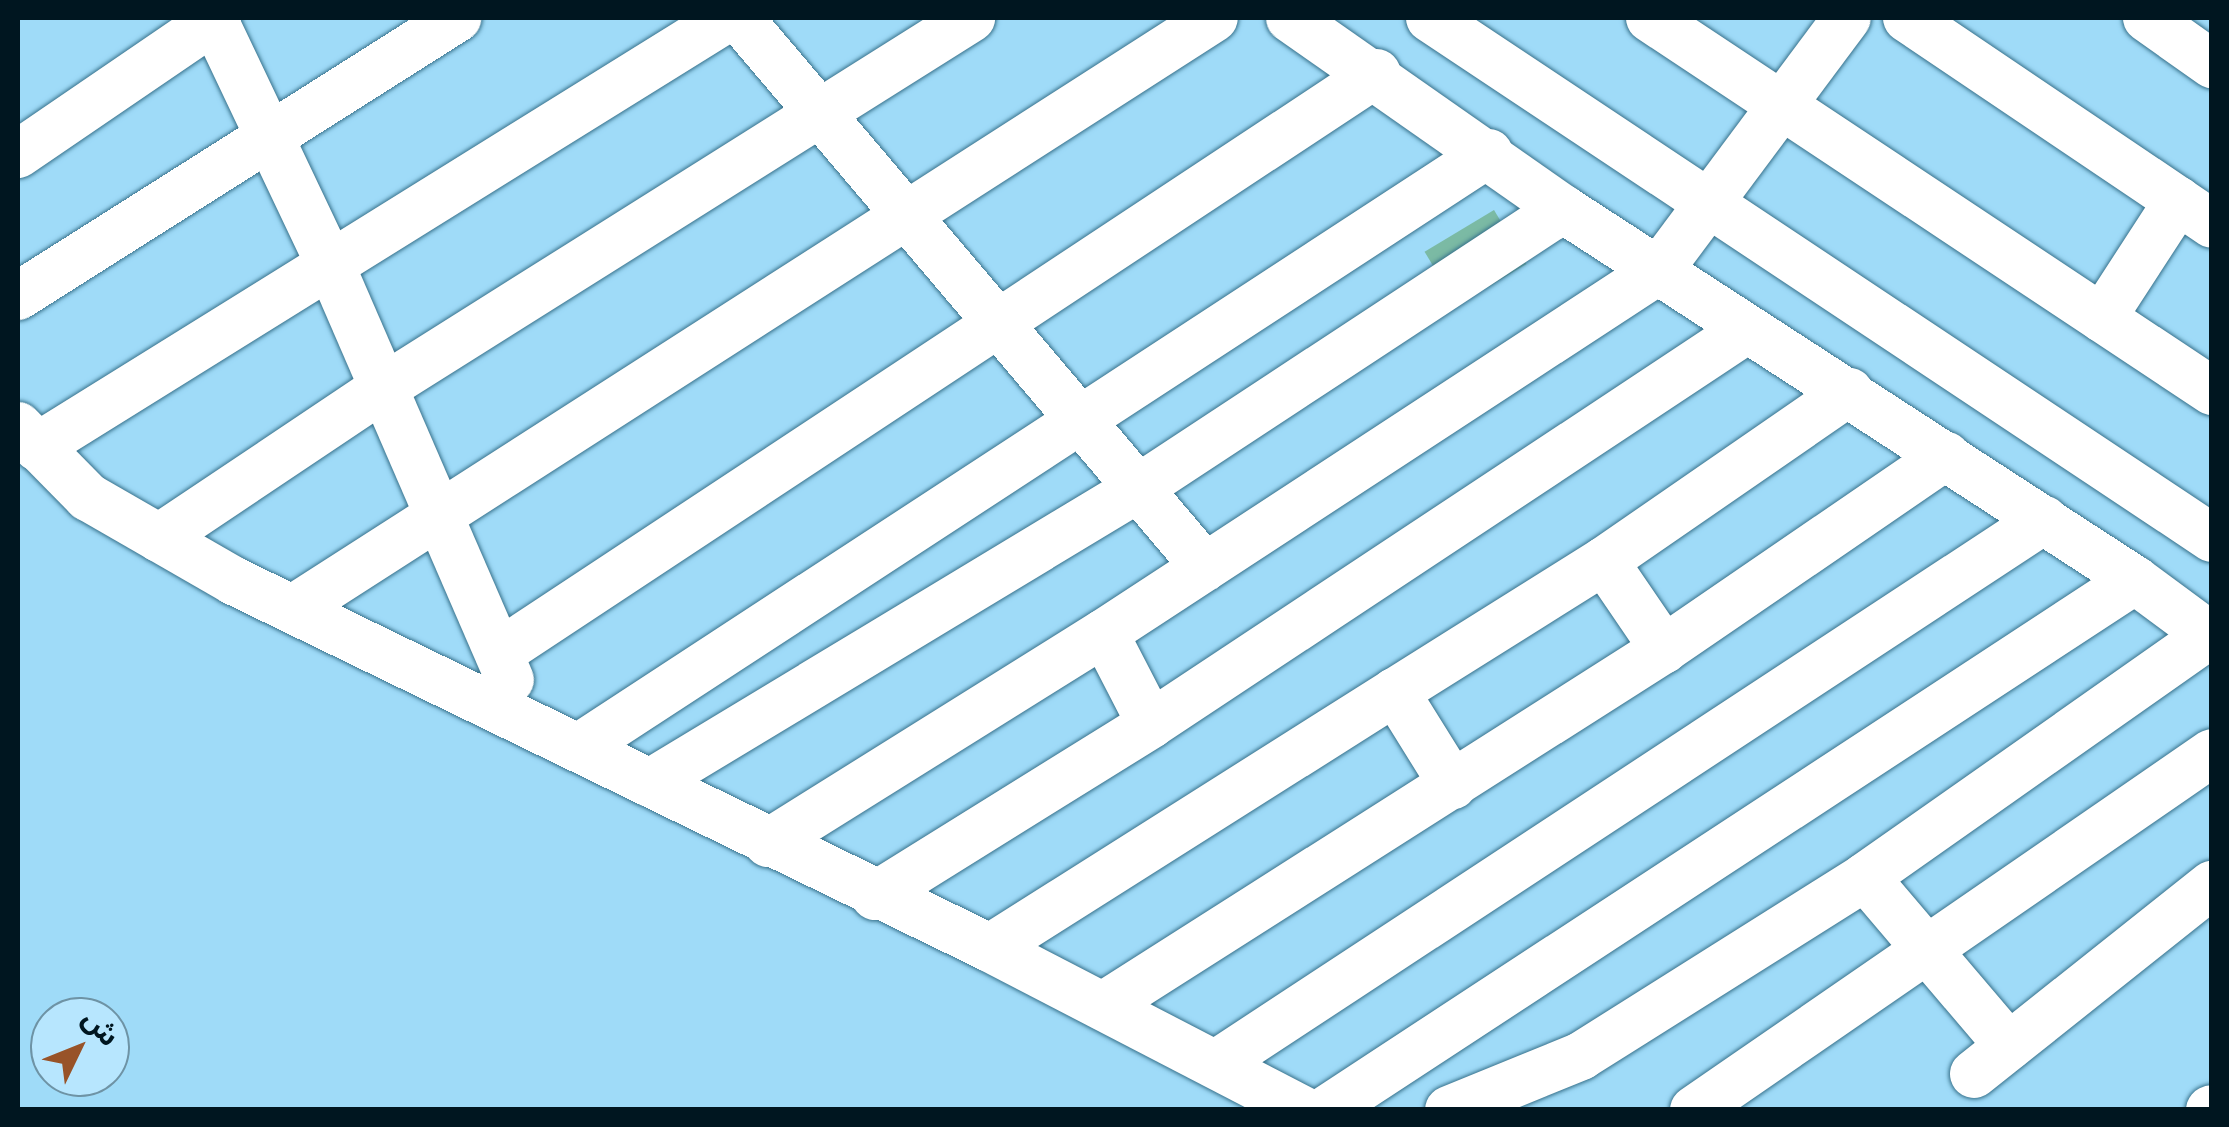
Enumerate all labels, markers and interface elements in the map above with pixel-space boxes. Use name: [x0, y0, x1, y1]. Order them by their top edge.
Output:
north arrow: [30, 997, 130, 1097]
text: ش: [76, 1002, 126, 1053]

